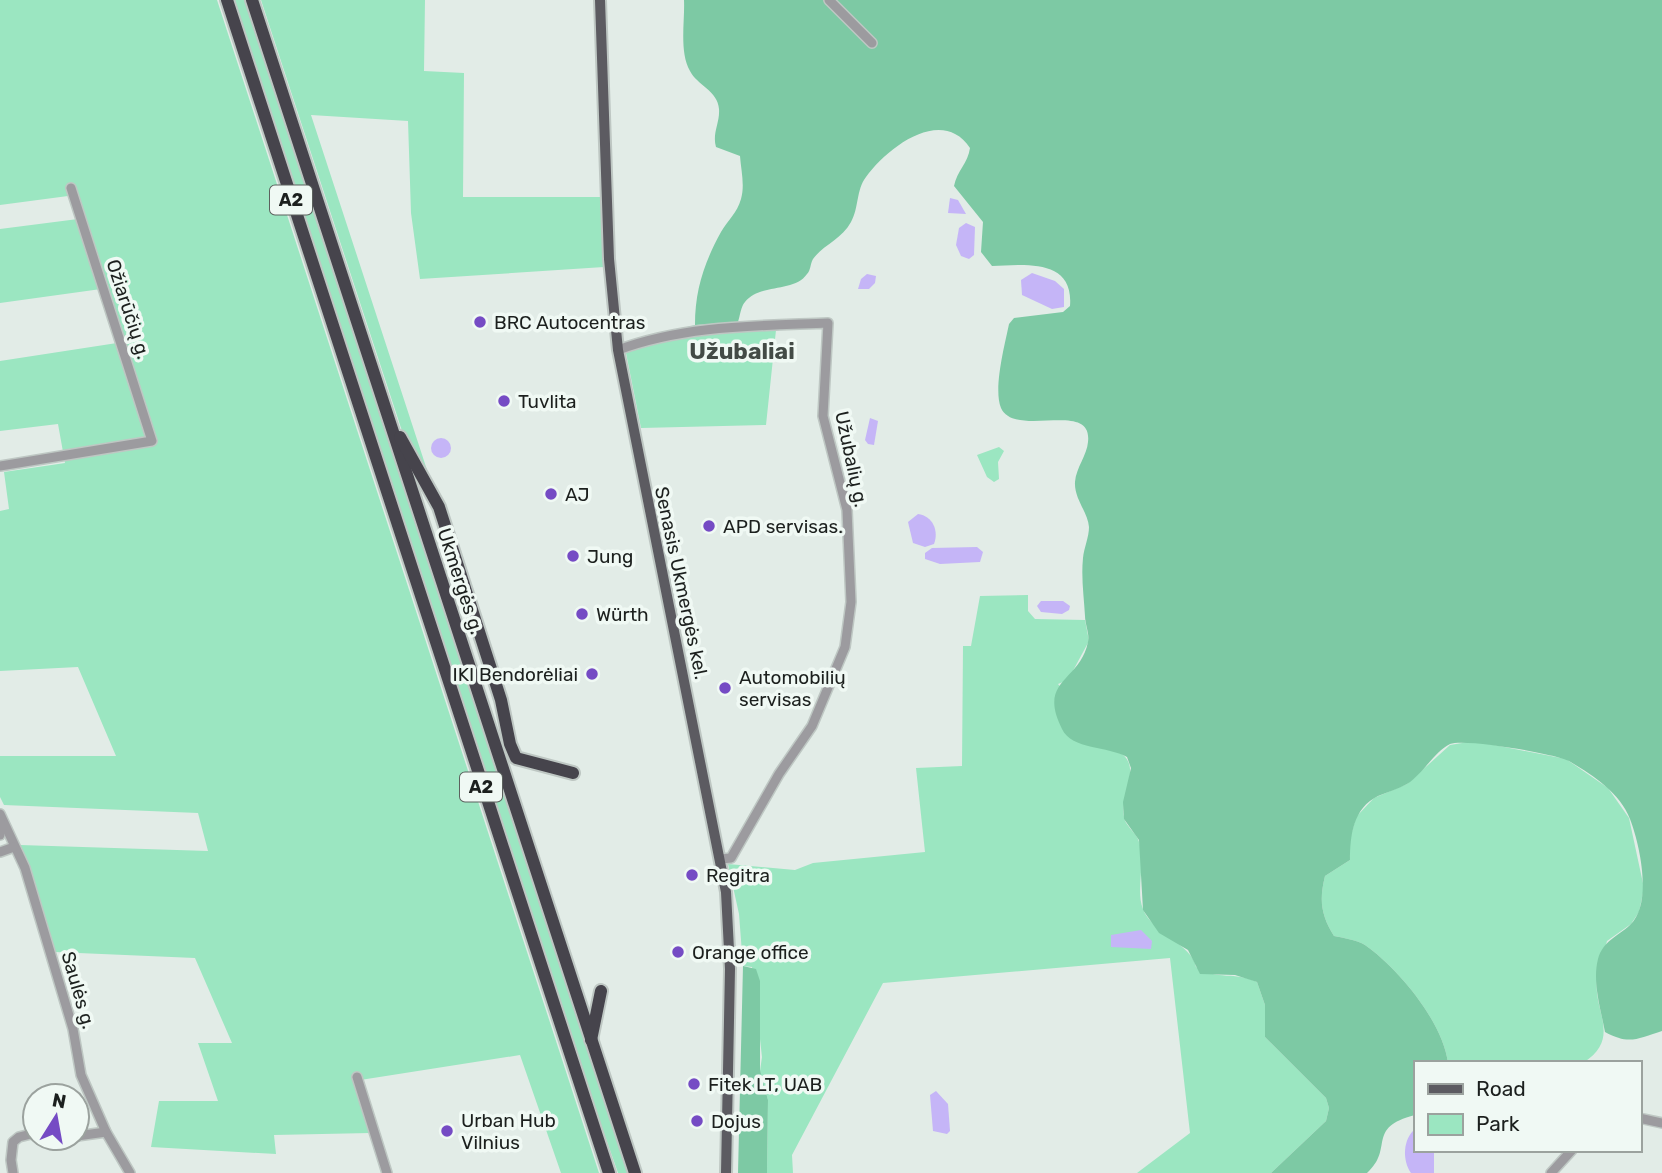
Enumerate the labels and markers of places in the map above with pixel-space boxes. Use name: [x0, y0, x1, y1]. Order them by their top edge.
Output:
place label: BRC Autocentras: [494, 311, 645, 334]
marker: BRC Autocentras: [472, 314, 488, 330]
place label: Tuvlita: [518, 390, 577, 413]
marker: Tuvlita: [496, 393, 512, 409]
place label: AJ: [565, 483, 590, 506]
marker: AJ: [543, 486, 559, 502]
place label: APD servisas.: [723, 515, 843, 538]
marker: APD servisas.: [701, 518, 717, 534]
place label: Jung: [587, 545, 633, 568]
marker: Jung: [565, 548, 581, 564]
place label: Würth: [596, 603, 649, 626]
marker: Würth: [574, 606, 590, 622]
place label: IKI Bendorėliai: [453, 663, 578, 686]
marker: IKI Bendorėliai: [584, 666, 600, 682]
place label: Automobilių servisas: [739, 666, 846, 711]
marker: Automobilių servisas: [717, 680, 733, 696]
place label: Regitra: [706, 864, 770, 887]
marker: Regitra: [684, 867, 700, 883]
place label: Orange office: [692, 941, 809, 964]
marker: Orange office: [670, 944, 686, 960]
place label: Fitek LT, UAB: [708, 1073, 822, 1096]
marker: Fitek LT, UAB: [686, 1076, 702, 1092]
place label: Urban Hub Vilnius: [461, 1109, 556, 1154]
place label: Dojus: [711, 1110, 761, 1133]
marker: Dojus: [689, 1113, 705, 1129]
marker: Urban Hub Vilnius: [439, 1123, 455, 1139]

